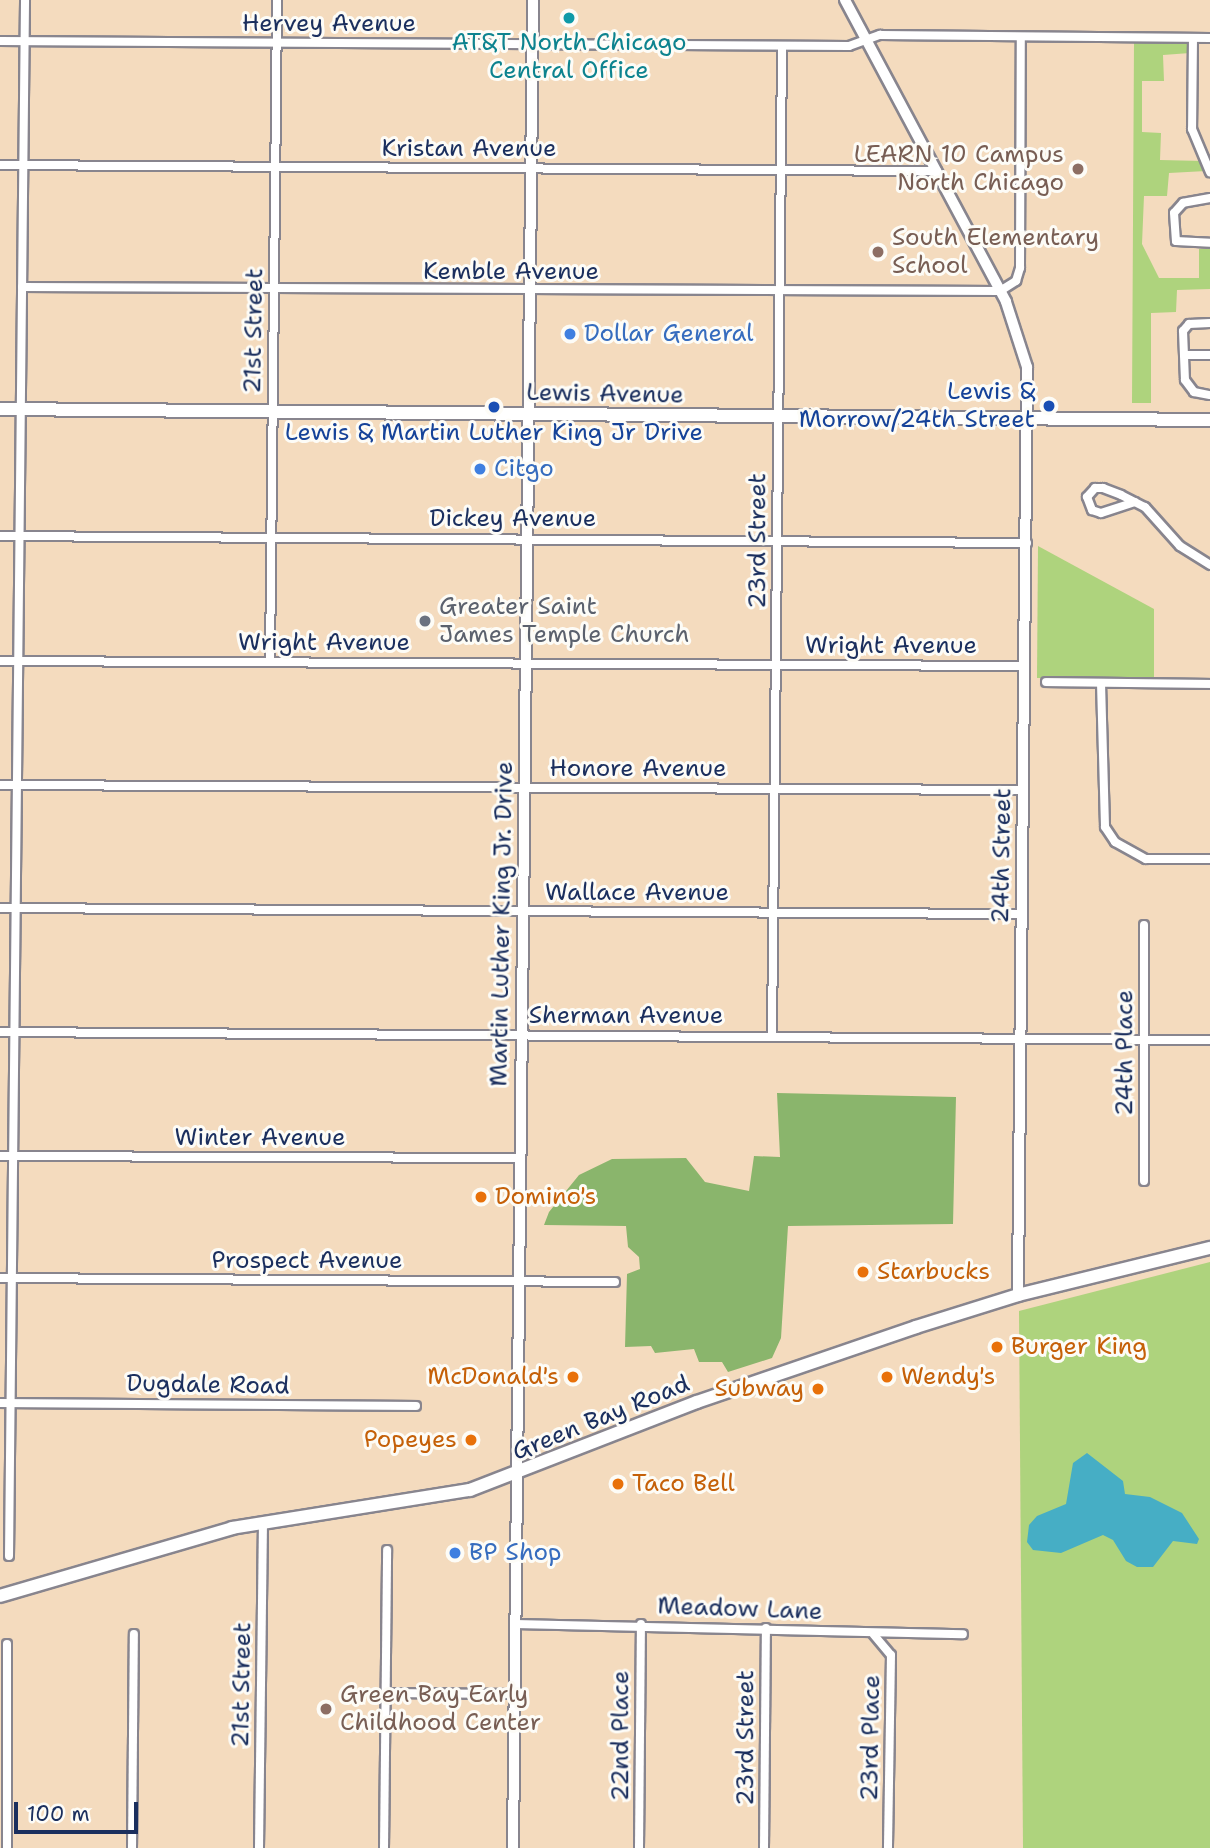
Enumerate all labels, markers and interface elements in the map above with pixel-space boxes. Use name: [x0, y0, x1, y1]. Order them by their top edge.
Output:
street label: Hervey Avenue: [242, 10, 416, 38]
marker: AT&T North Chicago Central Office: [561, 10, 577, 26]
place label: AT&T North Chicago Central Office: [451, 29, 687, 85]
street label: Kristan Avenue: [381, 135, 557, 163]
place label: LEARN 10 Campus North Chicago: [854, 141, 1064, 197]
marker: LEARN 10 Campus North Chicago: [1070, 161, 1086, 177]
place label: South Elementary School: [892, 224, 1099, 280]
marker: South Elementary School: [870, 244, 886, 260]
street label: Kemble Avenue: [423, 258, 599, 286]
street label: 21st Street: [239, 268, 269, 394]
place label: Dollar General: [584, 320, 754, 348]
marker: Dollar General: [562, 326, 578, 342]
street label: Lewis Avenue: [526, 378, 684, 410]
place label: Lewis & Morrow/24th Street: [799, 378, 1035, 434]
marker: Lewis & Morrow/24th Street: [1041, 398, 1057, 414]
marker: Lewis & Martin Luther King Jr Drive: [486, 399, 502, 415]
place label: Lewis & Martin Luther King Jr Drive: [285, 419, 703, 447]
place label: Citgo: [494, 455, 554, 483]
marker: Citgo: [472, 461, 488, 477]
street label: 23rd Street: [744, 473, 772, 609]
street label: Dickey Avenue: [430, 505, 596, 533]
place label: Greater Saint James Temple Church: [439, 593, 689, 649]
marker: Greater Saint James Temple Church: [417, 613, 433, 629]
street label: Wright Avenue: [238, 629, 410, 657]
street label: Wright Avenue: [805, 632, 977, 660]
street label: Honore Avenue: [549, 755, 727, 783]
street label: Martin Luther King Jr. Drive: [485, 761, 519, 1087]
street label: 24th Street: [986, 788, 1018, 924]
street label: Wallace Avenue: [545, 879, 729, 907]
street label: 24th Place: [1111, 990, 1139, 1116]
street label: Sherman Avenue: [529, 1002, 723, 1030]
street label: Winter Avenue: [175, 1124, 345, 1152]
place label: Domino's: [495, 1183, 596, 1211]
marker: Domino's: [473, 1189, 489, 1205]
street label: Prospect Avenue: [211, 1247, 403, 1275]
place label: Starbucks: [877, 1258, 990, 1286]
marker: Starbucks: [855, 1264, 871, 1280]
place label: Burger King: [1011, 1333, 1147, 1361]
marker: Burger King: [989, 1339, 1005, 1355]
place label: McDonald's: [427, 1363, 559, 1391]
place label: Wendy's: [901, 1363, 995, 1391]
street label: Dugdale Road: [126, 1369, 290, 1401]
street label: Green Bay Road: [508, 1369, 694, 1467]
marker: McDonald's: [565, 1369, 581, 1385]
marker: Wendy's: [879, 1369, 895, 1385]
place label: Subway: [715, 1375, 804, 1403]
marker: Subway: [810, 1381, 826, 1397]
place label: Popeyes: [364, 1426, 457, 1454]
marker: Popeyes: [463, 1432, 479, 1448]
place label: Taco Bell: [632, 1470, 735, 1498]
marker: Taco Bell: [610, 1476, 626, 1492]
place label: BP Shop: [469, 1539, 562, 1567]
marker: BP Shop: [447, 1545, 463, 1561]
street label: Meadow Lane: [657, 1592, 823, 1626]
street label: 21st Street: [227, 1622, 257, 1748]
street label: 23rd Street: [732, 1670, 760, 1806]
street label: 22nd Place: [607, 1671, 635, 1801]
street label: 23rd Place: [855, 1674, 887, 1802]
place label: Green Bay Early Childhood Center: [340, 1681, 541, 1737]
marker: Green Bay Early Childhood Center: [318, 1701, 334, 1717]
scale bar: [18, 1788, 142, 1832]
text: 100 m: [27, 1800, 90, 1828]

